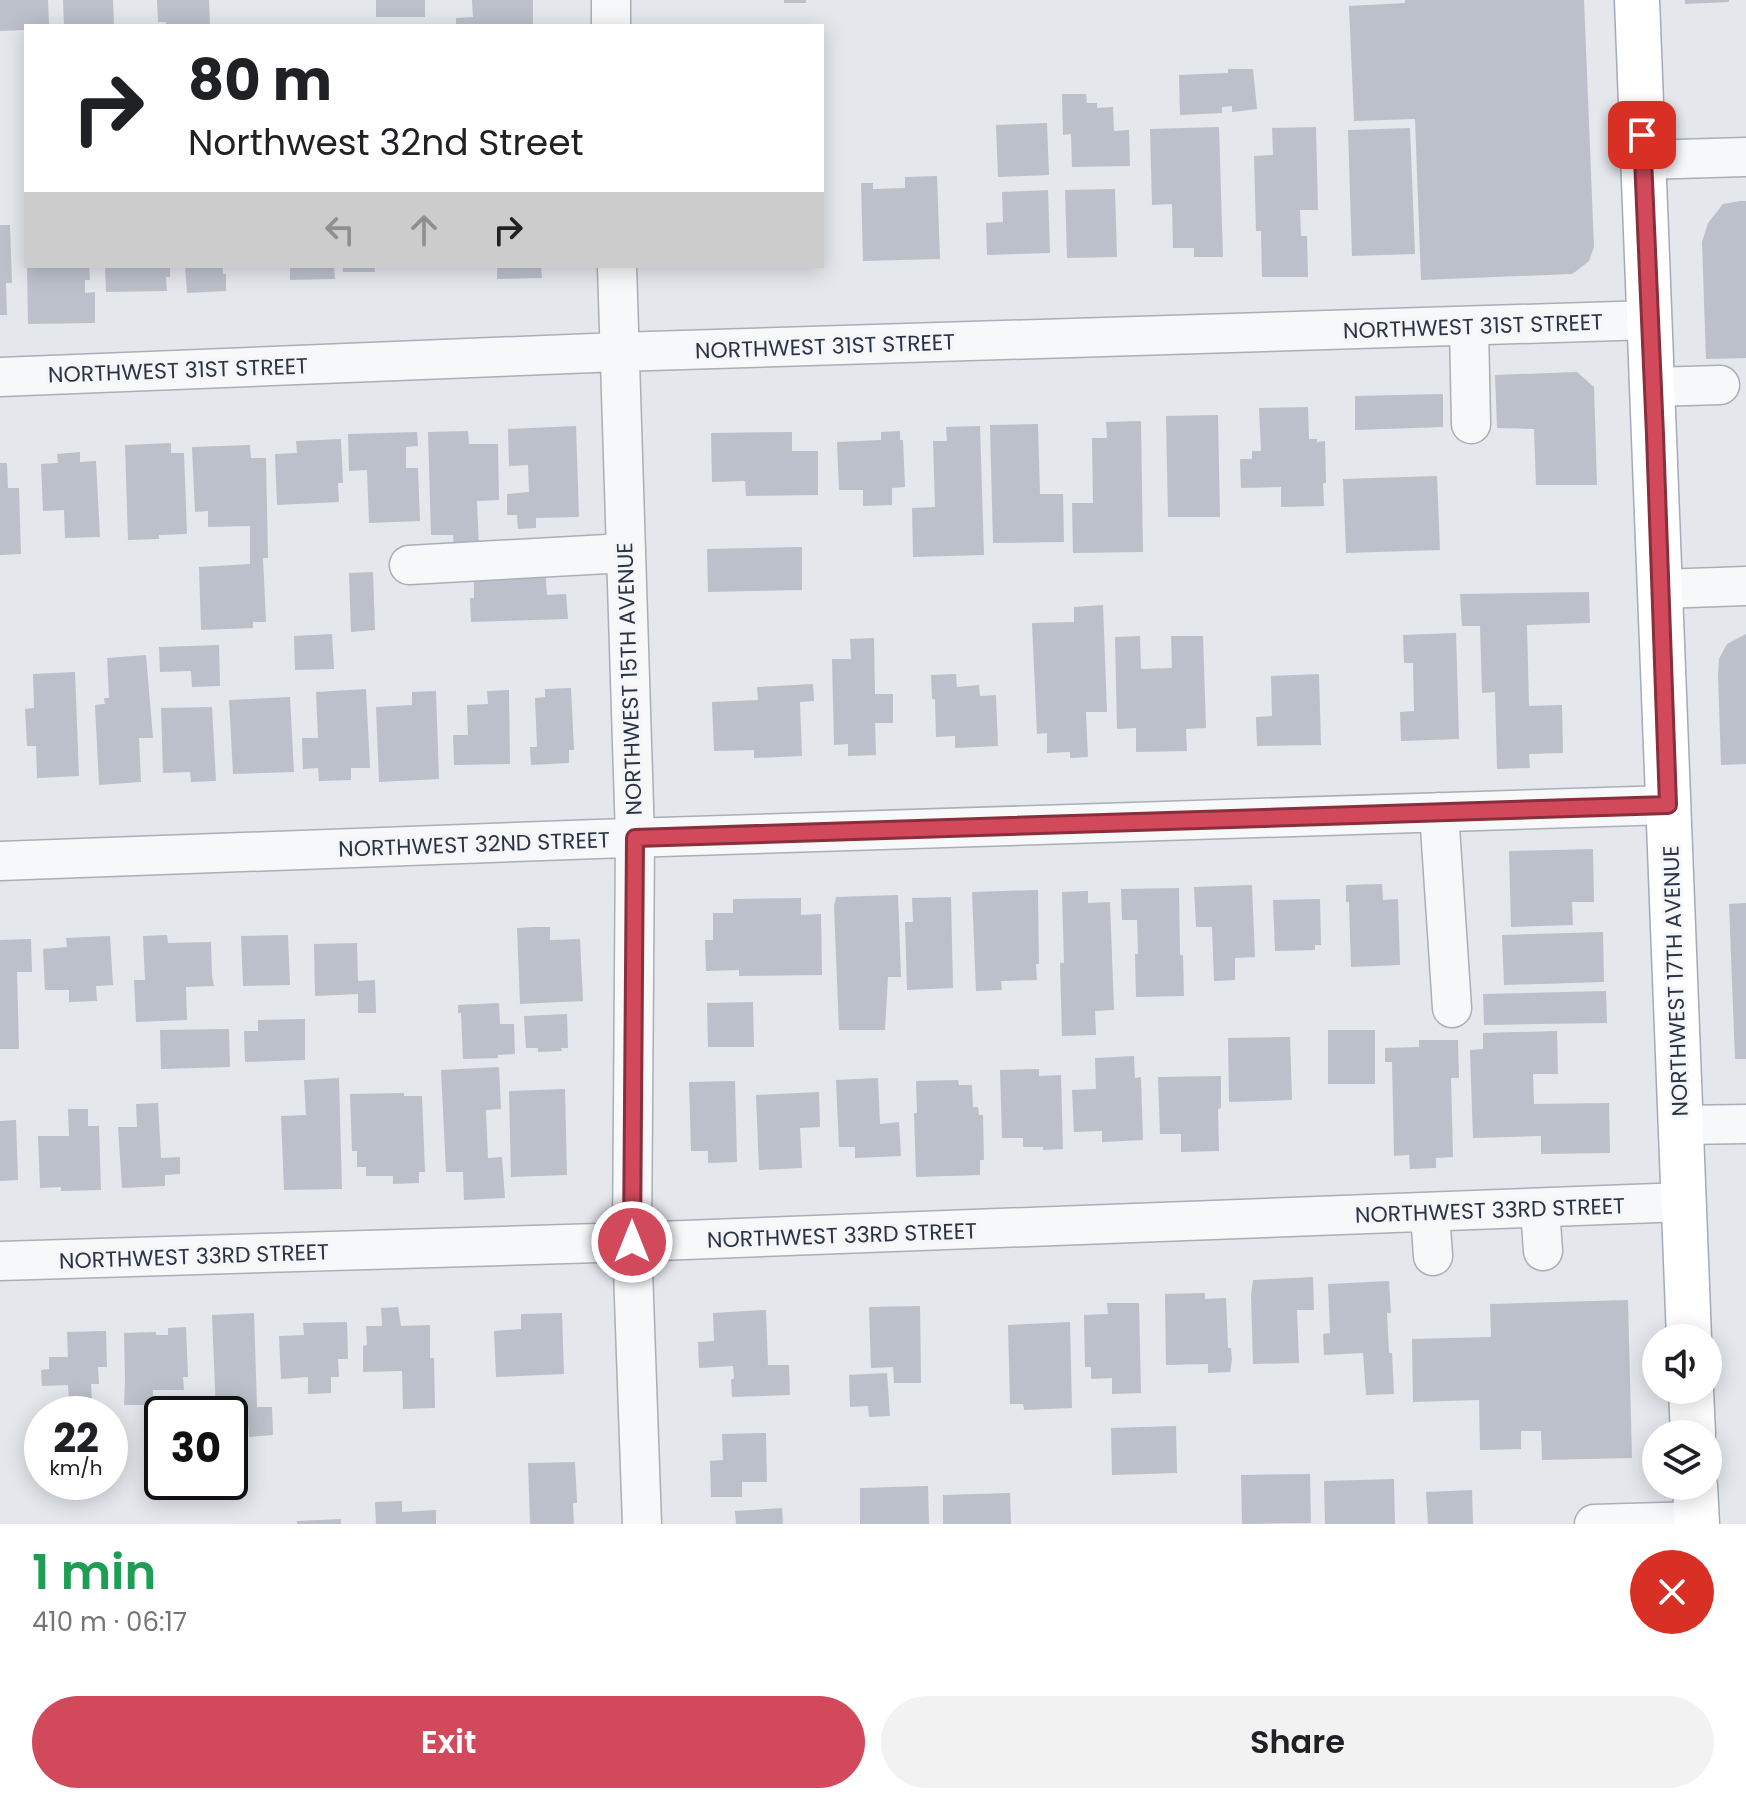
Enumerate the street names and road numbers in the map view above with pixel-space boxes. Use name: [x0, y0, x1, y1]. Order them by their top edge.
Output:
street label: NORTHWEST 31ST STREET: [1343, 306, 1604, 347]
street label: NORTHWEST 31ST STREET: [695, 326, 956, 367]
street label: NORTHWEST 31ST STREET: [48, 350, 309, 391]
street label: NORTHWEST 15TH AVENUE: [609, 542, 650, 816]
street label: NORTHWEST 32ND STREET: [338, 824, 611, 865]
street label: NORTHWEST 17TH AVENUE: [1655, 845, 1696, 1117]
street label: NORTHWEST 33RD STREET: [1355, 1190, 1626, 1231]
street label: NORTHWEST 33RD STREET: [707, 1215, 978, 1256]
street label: NORTHWEST 33RD STREET: [59, 1236, 330, 1277]

